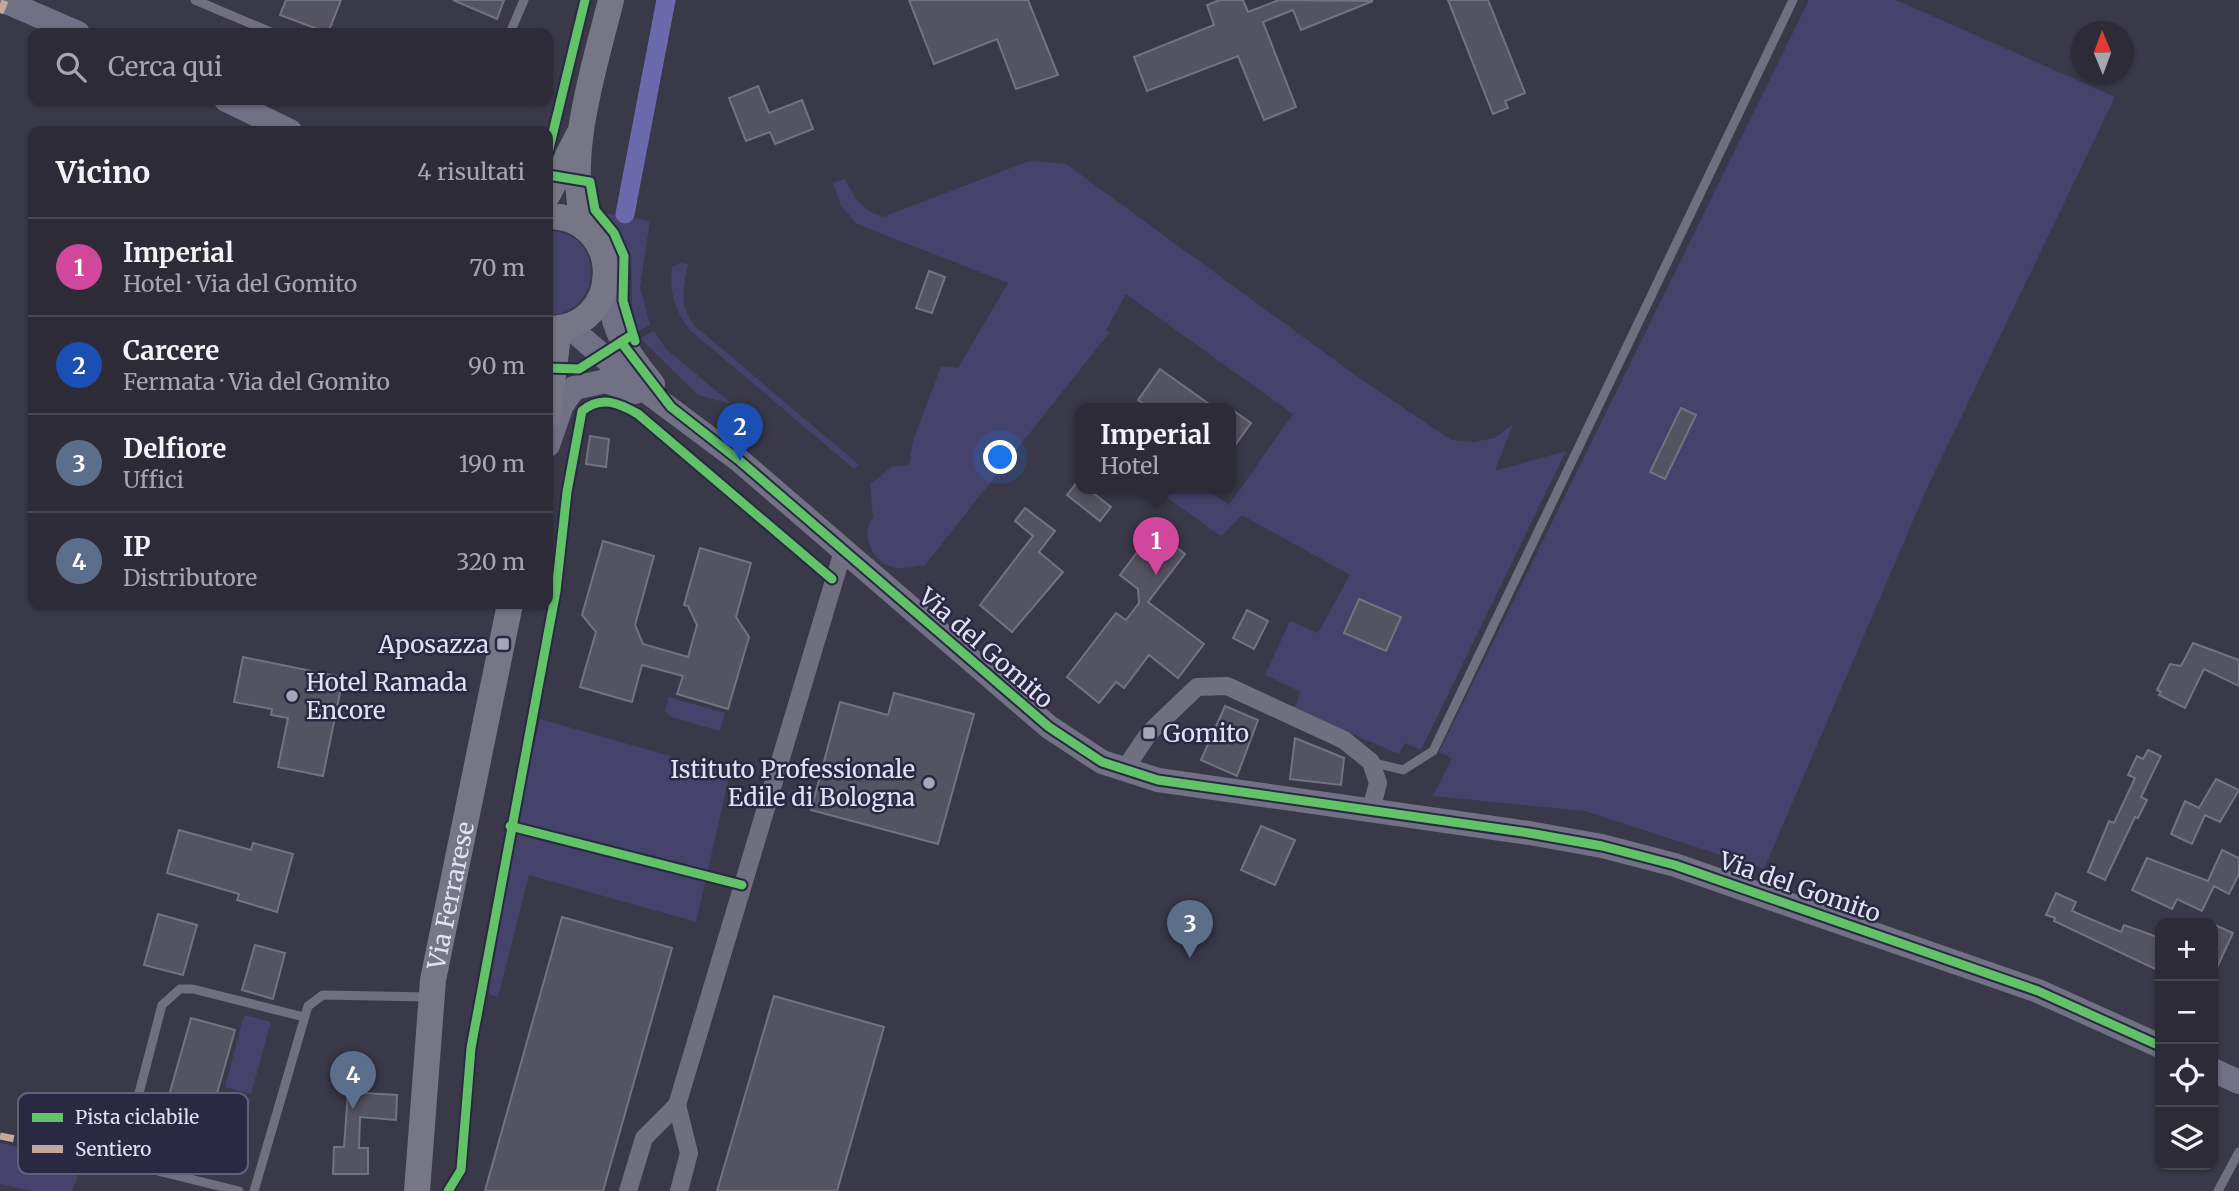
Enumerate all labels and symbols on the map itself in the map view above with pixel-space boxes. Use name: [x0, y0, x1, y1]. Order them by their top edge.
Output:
north arrow: [2071, 21, 2134, 84]
pin: 2: [717, 403, 763, 461]
your location: [983, 440, 1017, 474]
pin: 1: [1133, 517, 1179, 575]
street label: Via del Gomito: [912, 580, 1060, 715]
place label: Aposazza: [377, 629, 489, 660]
marker: Aposazza: [495, 636, 511, 652]
place label: Hotel Ramada Encore: [306, 667, 468, 726]
marker: Hotel Ramada Encore: [284, 688, 300, 704]
place label: Gomito: [1163, 718, 1249, 749]
marker: Gomito: [1141, 725, 1157, 741]
place label: Istituto Professionale Edile di Bologna: [670, 754, 915, 813]
marker: Istituto Professionale Edile di Bologna: [921, 775, 937, 791]
street label: Via Ferrarese: [420, 819, 481, 973]
street label: Via del Gomito: [1714, 845, 1885, 929]
pin: 3: [1167, 900, 1213, 958]
pin: 4: [330, 1051, 376, 1109]
legend: [18, 1093, 248, 1174]
text: Pista ciclabile: [75, 1105, 199, 1129]
text: Sentiero: [75, 1137, 151, 1161]

